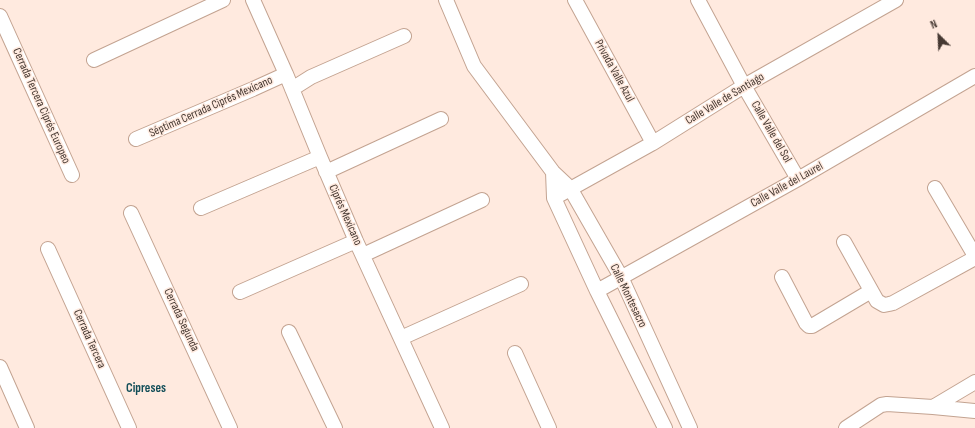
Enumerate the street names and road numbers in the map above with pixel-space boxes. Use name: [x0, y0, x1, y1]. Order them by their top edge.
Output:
street label: Privada Valle Azul: [591, 37, 637, 105]
street label: Cerrada Tercera Ciprés Europeo: [9, 46, 73, 166]
street label: Calle Valle de Santiago: [683, 70, 767, 128]
street label: Séptima Cerrada Ciprés Mexicano: [147, 73, 275, 141]
street label: Calle Valle del Sol: [748, 99, 794, 165]
street label: Calle Valle del Laurel: [748, 159, 826, 211]
street label: Ciprés Mexicano: [325, 182, 365, 248]
street label: Calle Montesacro: [606, 262, 650, 330]
street label: Cerrada Segunda: [160, 286, 202, 354]
street label: Cerrada Tercera: [70, 307, 108, 371]

